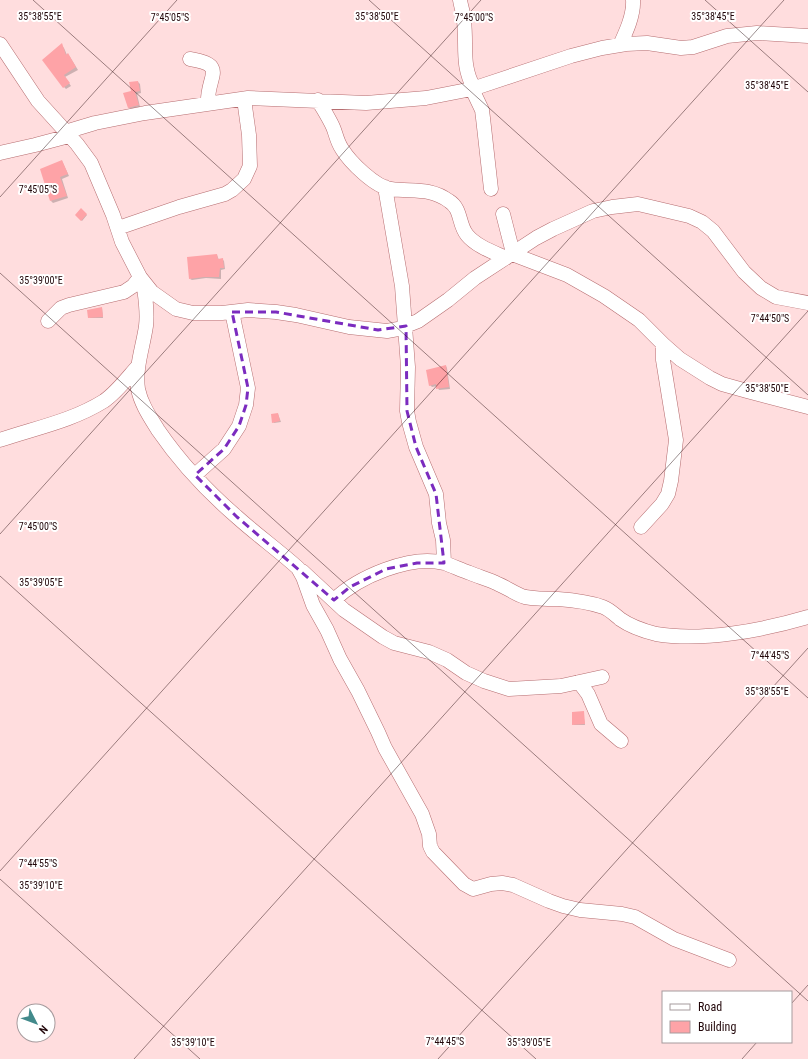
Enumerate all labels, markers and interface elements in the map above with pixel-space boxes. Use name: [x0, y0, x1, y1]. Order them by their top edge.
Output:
text: 35°38'55"E: [18, 11, 62, 22]
text: 35°38'50"E: [355, 11, 399, 22]
text: 35°38'45"E: [691, 11, 735, 22]
text: 7°45'05"S: [151, 12, 189, 23]
text: 7°45'00"S: [455, 12, 493, 23]
text: 35°38'45"E: [745, 80, 789, 91]
text: 7°45'05"S: [19, 184, 57, 195]
text: 35°39'00"E: [19, 275, 63, 286]
text: 7°44'50"S: [751, 313, 789, 324]
text: 35°38'50"E: [745, 383, 789, 394]
text: 7°45'00"S: [19, 521, 57, 532]
text: 35°39'05"E: [19, 577, 63, 588]
text: 7°44'45"S: [751, 650, 789, 661]
text: 35°38'55"E: [745, 686, 789, 697]
text: 7°44'55"S: [19, 858, 57, 869]
text: 35°39'10"E: [19, 880, 63, 891]
legend: [662, 991, 792, 1043]
text: Road: [698, 1000, 722, 1014]
north arrow: [16, 1003, 56, 1043]
text: Building: [698, 1020, 736, 1034]
text: N: [36, 1022, 50, 1036]
text: 7°44'45"S: [426, 1036, 464, 1047]
text: 35°39'10"E: [171, 1037, 215, 1048]
text: 35°39'05"E: [507, 1037, 551, 1048]

